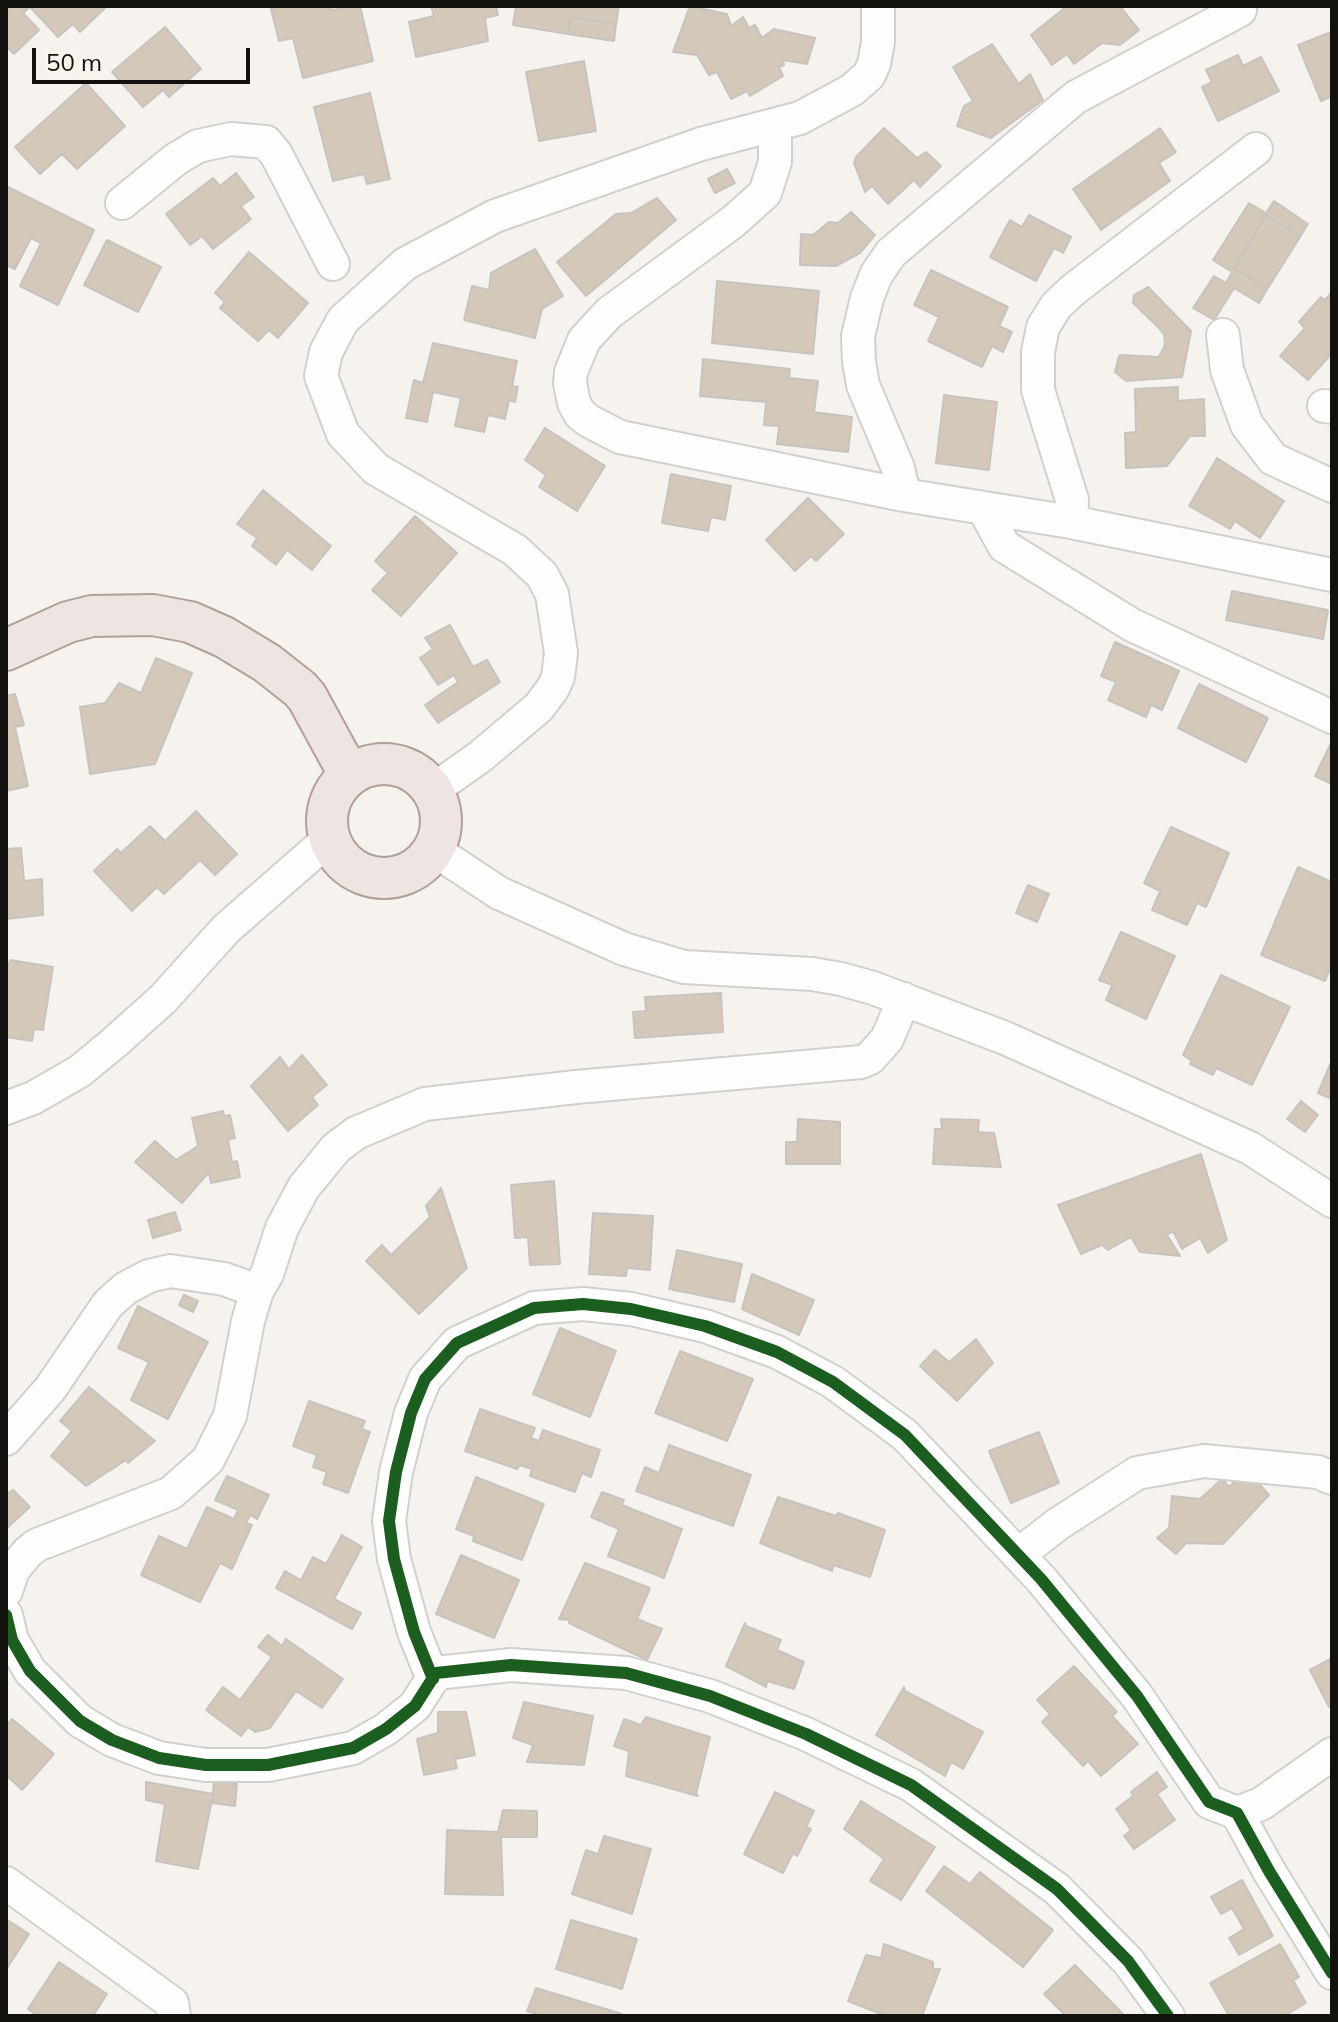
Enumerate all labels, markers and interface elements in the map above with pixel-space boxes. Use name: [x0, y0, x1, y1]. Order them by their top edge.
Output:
scale bar: [36, 32, 254, 82]
text: 50 m: [46, 47, 102, 77]

